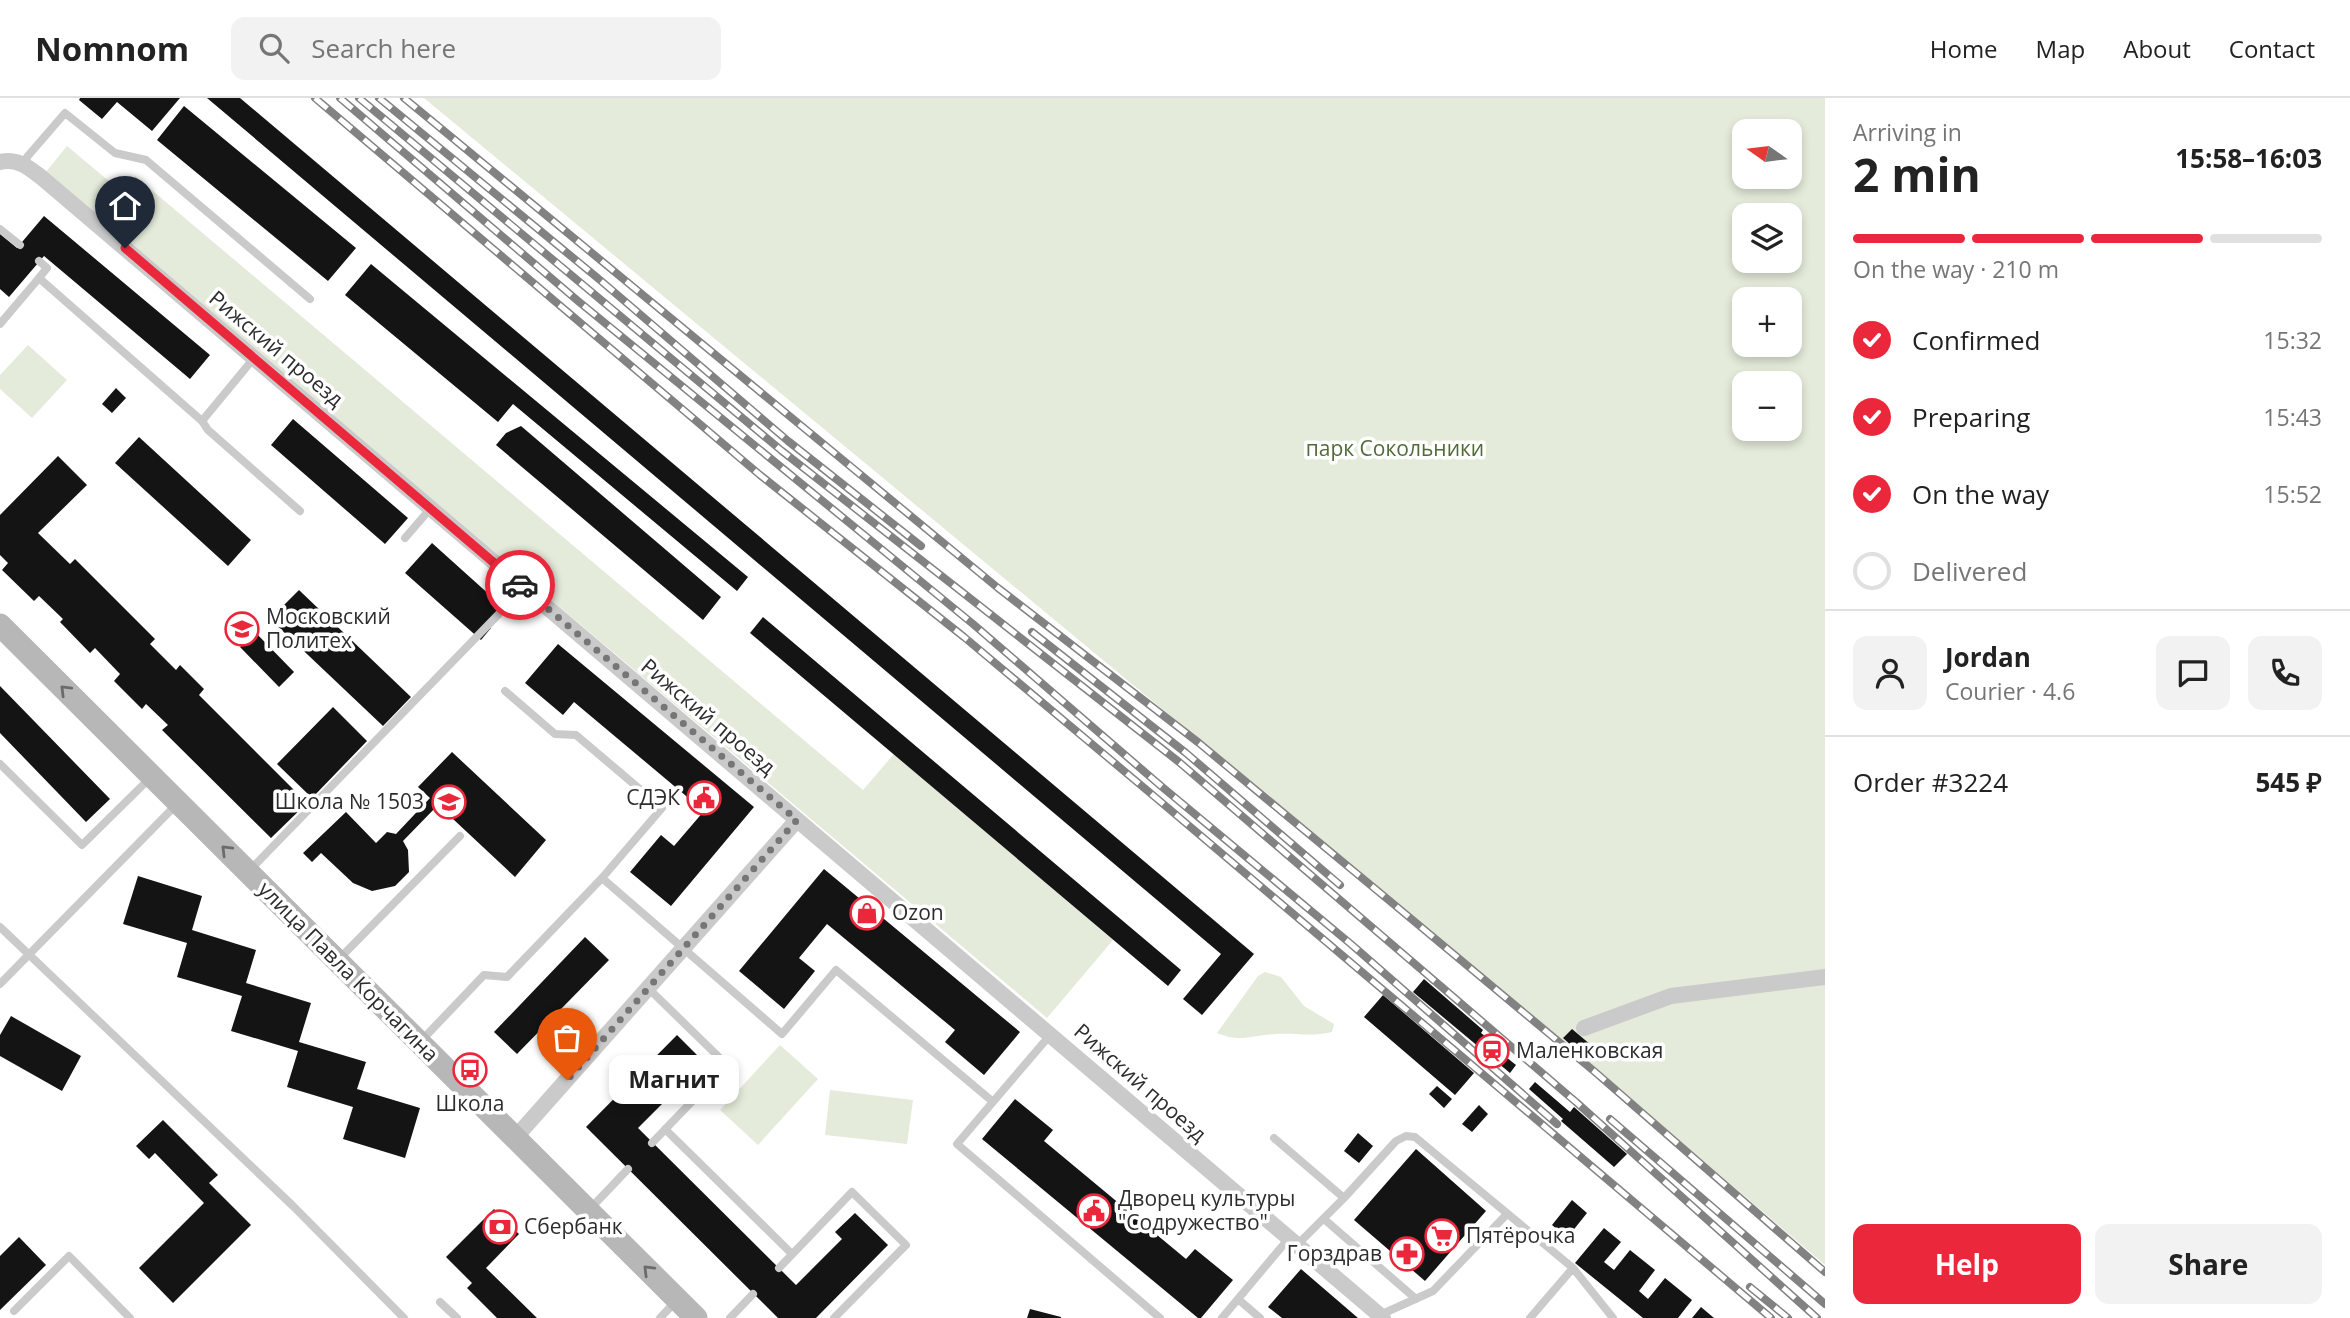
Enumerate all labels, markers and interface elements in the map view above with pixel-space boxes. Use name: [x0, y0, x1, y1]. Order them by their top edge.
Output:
search box: [231, 17, 721, 80]
text: Nomnom: [35, 26, 189, 71]
icon: search: [255, 29, 293, 67]
text: Search here: [311, 30, 456, 66]
text: Home: [1930, 32, 1998, 65]
text: Map: [2036, 32, 2085, 65]
text: About: [2123, 32, 2191, 65]
text: Contact: [2229, 32, 2315, 65]
text: Arriving in: [1853, 116, 1962, 148]
north arrow: [1732, 119, 1802, 189]
map controls: [1732, 119, 1802, 441]
text: 15:58–16:03: [2175, 140, 2322, 176]
text: 2 min: [1853, 143, 1981, 205]
pin: [95, 176, 155, 248]
icon: home: [106, 187, 144, 225]
button: layers: [1732, 203, 1802, 273]
text: On the way · 210 m: [1853, 253, 2059, 285]
street label: Рижский проезд: [204, 284, 350, 413]
button: +: [1732, 287, 1802, 357]
icon: check: [1853, 321, 1891, 359]
text: Confirmed: [1912, 322, 2040, 358]
text: 15:32: [2263, 324, 2322, 356]
button: −: [1732, 371, 1802, 441]
icon: check: [1853, 398, 1891, 436]
text: Preparing: [1912, 399, 2030, 435]
text: 15:43: [2263, 401, 2322, 433]
park label: парк Сокольники: [1306, 434, 1484, 462]
icon: check: [1853, 475, 1891, 513]
text: On the way: [1912, 476, 2049, 512]
text: 15:52: [2263, 478, 2322, 510]
courier: [485, 550, 555, 620]
text: Delivered: [1912, 553, 2027, 589]
icon: car: [501, 566, 539, 604]
place label: Московский Политех: [266, 602, 391, 654]
school or university icon: Московский Политех: [223, 610, 261, 648]
button: person: [1853, 636, 1927, 710]
button: chat: [2156, 636, 2230, 710]
button: phone: [2248, 636, 2322, 710]
text: Jordan: [1945, 639, 2031, 675]
street label: Рижский проезд: [636, 652, 782, 781]
text: Courier · 4.6: [1945, 675, 2075, 707]
one-way arrow: [60, 685, 73, 698]
text: Order #3224: [1853, 764, 2008, 800]
text: 545 ₽: [2256, 764, 2322, 800]
public building icon: СДЭК: [685, 779, 723, 817]
school or university icon: Школа № 1503: [430, 783, 468, 821]
place label: СДЭК: [626, 783, 680, 811]
place label: Школа № 1503: [275, 787, 424, 815]
one-way arrow: [221, 846, 234, 859]
street label: улица Павла Корчагина: [252, 875, 445, 1068]
shop icon: Ozon: [848, 894, 886, 932]
place label: Ozon: [892, 898, 944, 926]
pin: [537, 1008, 597, 1080]
street label: Рижский проезд: [1068, 1017, 1213, 1148]
icon: bag: [548, 1019, 586, 1057]
station icon: Маленковская: [1473, 1032, 1511, 1070]
place label: Маленковская: [1516, 1036, 1663, 1064]
bus stop icon: Школа: [451, 1051, 489, 1089]
callout: Магнит: [609, 1056, 738, 1104]
text: Магнит: [628, 1063, 720, 1095]
place label: Школа: [436, 1089, 504, 1117]
place label: Дворец культуры "Содружество": [1118, 1184, 1295, 1236]
public building icon: Дворец культуры "Содружество": [1075, 1192, 1113, 1230]
bank icon: Сбербанк: [481, 1208, 519, 1246]
place label: Сбербанк: [524, 1212, 623, 1240]
supermarket icon: Пятёрочка: [1423, 1217, 1461, 1255]
place label: Пятёрочка: [1466, 1221, 1575, 1249]
button: Help: [1853, 1224, 2081, 1304]
button: Share: [2095, 1224, 2322, 1304]
pharmacy icon: Горздрав: [1388, 1235, 1426, 1273]
place label: Горздрав: [1287, 1239, 1382, 1267]
one-way arrow: [643, 1265, 656, 1278]

